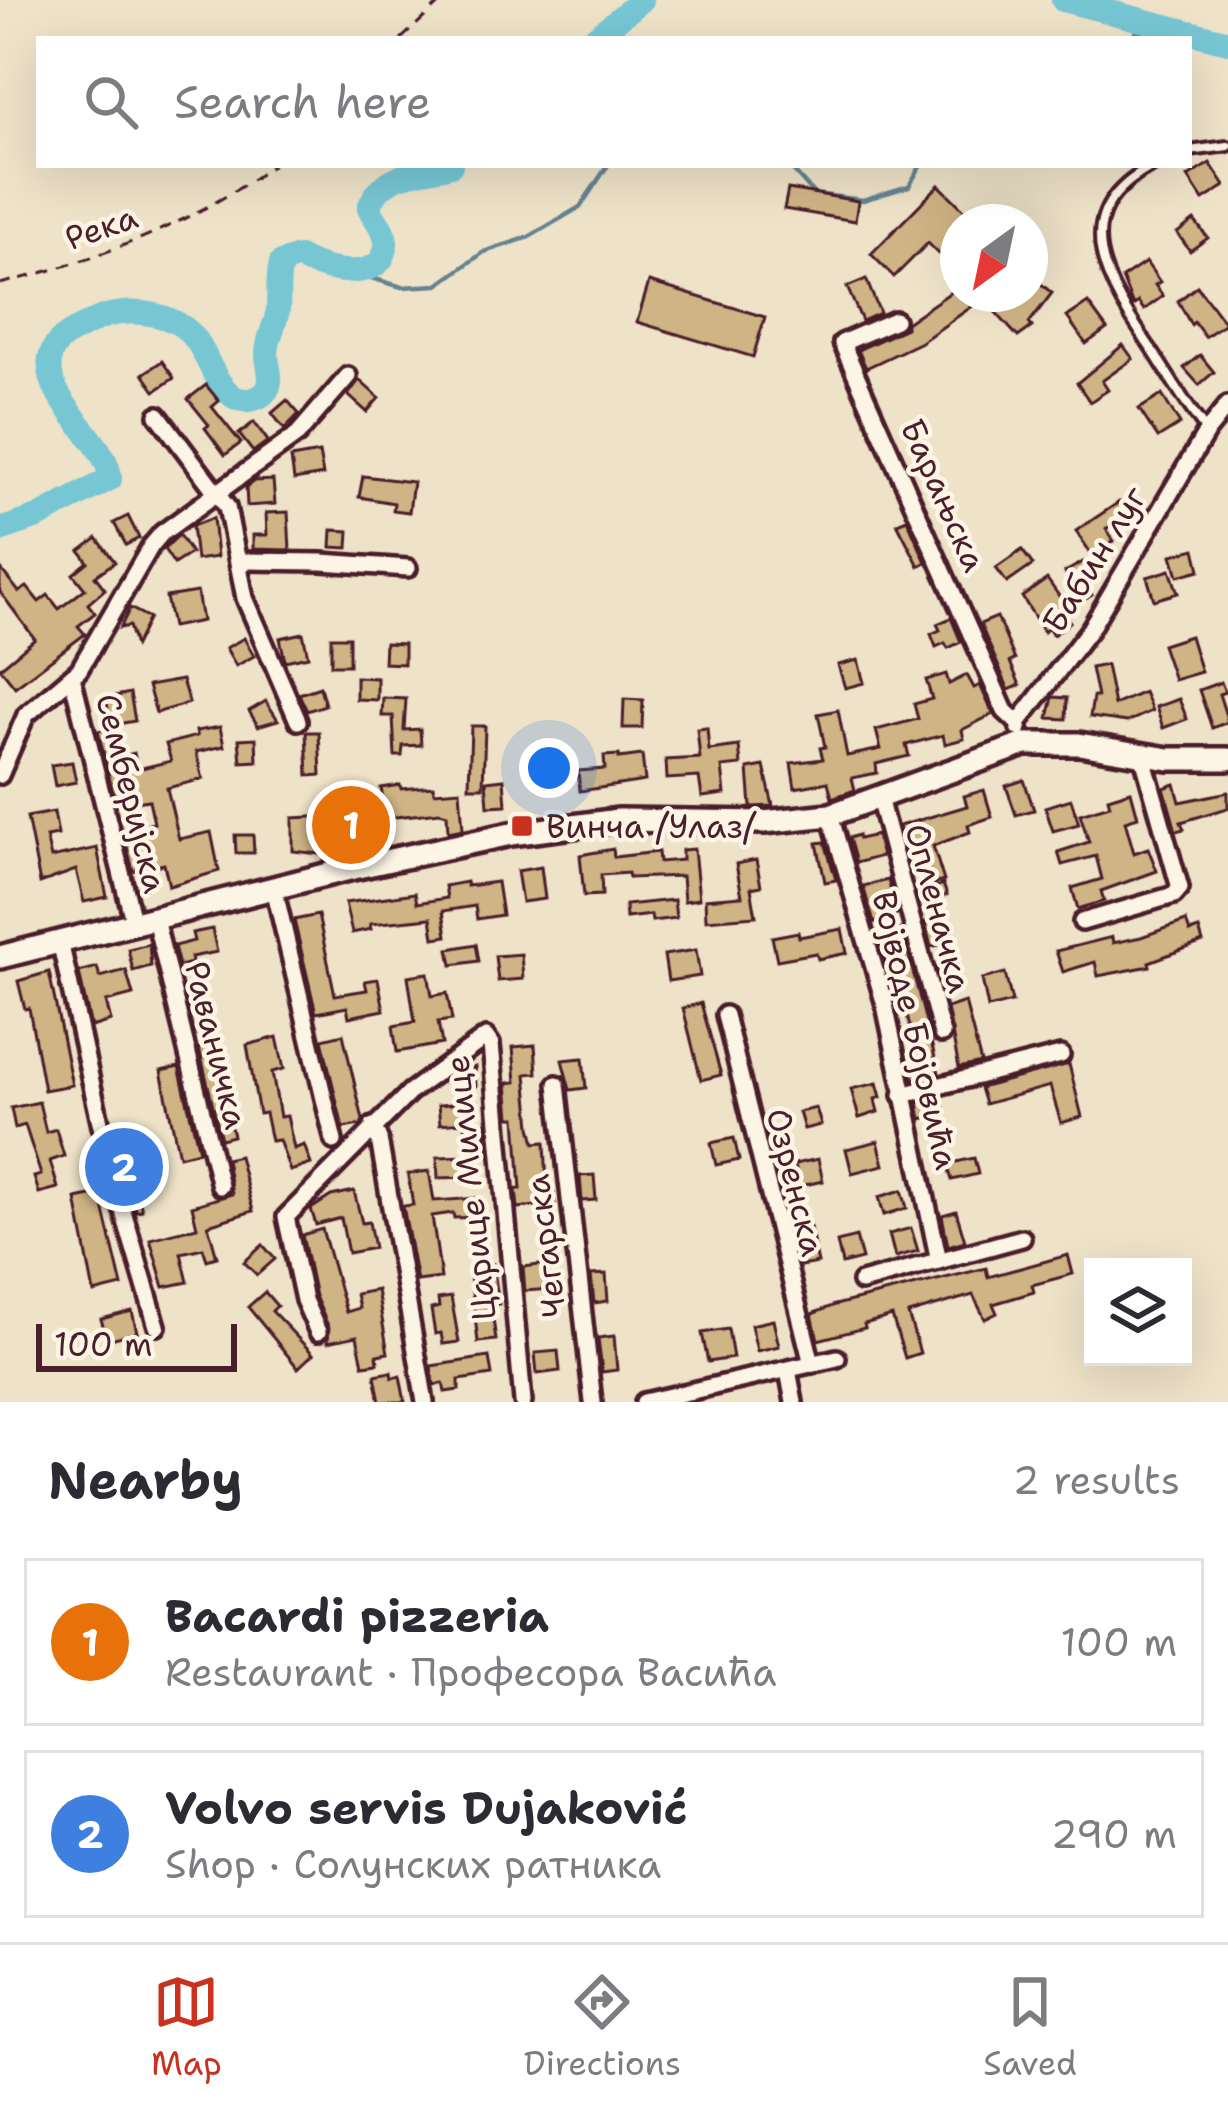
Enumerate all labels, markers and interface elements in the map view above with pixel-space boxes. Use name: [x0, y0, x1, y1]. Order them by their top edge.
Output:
search box: [36, 36, 1192, 168]
icon: search: [78, 69, 144, 135]
text: Search here: [174, 72, 431, 132]
street label: Река: [59, 194, 143, 261]
north arrow: [940, 204, 1048, 312]
street label: Барањска: [890, 412, 997, 579]
street label: Бабин луг: [1032, 477, 1157, 641]
street label: Семберијска: [85, 689, 178, 898]
your location: [519, 738, 579, 798]
pin: 1: [312, 780, 390, 870]
place label: Винча /Улаз/: [546, 804, 757, 849]
marker: Винча /Улаз/: [509, 813, 535, 839]
street label: Опленачка: [894, 818, 983, 998]
street label: Војводе Бојовића: [862, 887, 969, 1174]
street label: Раваничка: [174, 957, 259, 1134]
street label: Царице Милице: [434, 1053, 507, 1323]
street label: Озренска: [755, 1104, 836, 1261]
pin: 2: [85, 1122, 163, 1212]
street label: Чегарска: [514, 1172, 577, 1320]
map controls: [1084, 1258, 1192, 1366]
button: layers: [1084, 1258, 1192, 1366]
scale bar: [36, 1318, 237, 1371]
text: 100 m: [54, 1322, 153, 1367]
text: Nearby: [48, 1446, 243, 1514]
text: 2 results: [1013, 1454, 1180, 1506]
text: Bacardi pizzeria: [165, 1586, 549, 1646]
text: 1: [81, 1616, 99, 1668]
text: 100 m: [1061, 1616, 1177, 1668]
text: Restaurant · Професора Васића: [165, 1646, 776, 1698]
text: Volvo servis Dujaković: [165, 1778, 688, 1838]
text: 2: [76, 1808, 104, 1860]
text: 290 m: [1051, 1808, 1177, 1860]
text: Shop · Солунских ратника: [165, 1838, 661, 1890]
tab: Map: [151, 1969, 222, 2086]
tab: Directions: [524, 1969, 681, 2086]
tab: Saved: [983, 1969, 1077, 2086]

